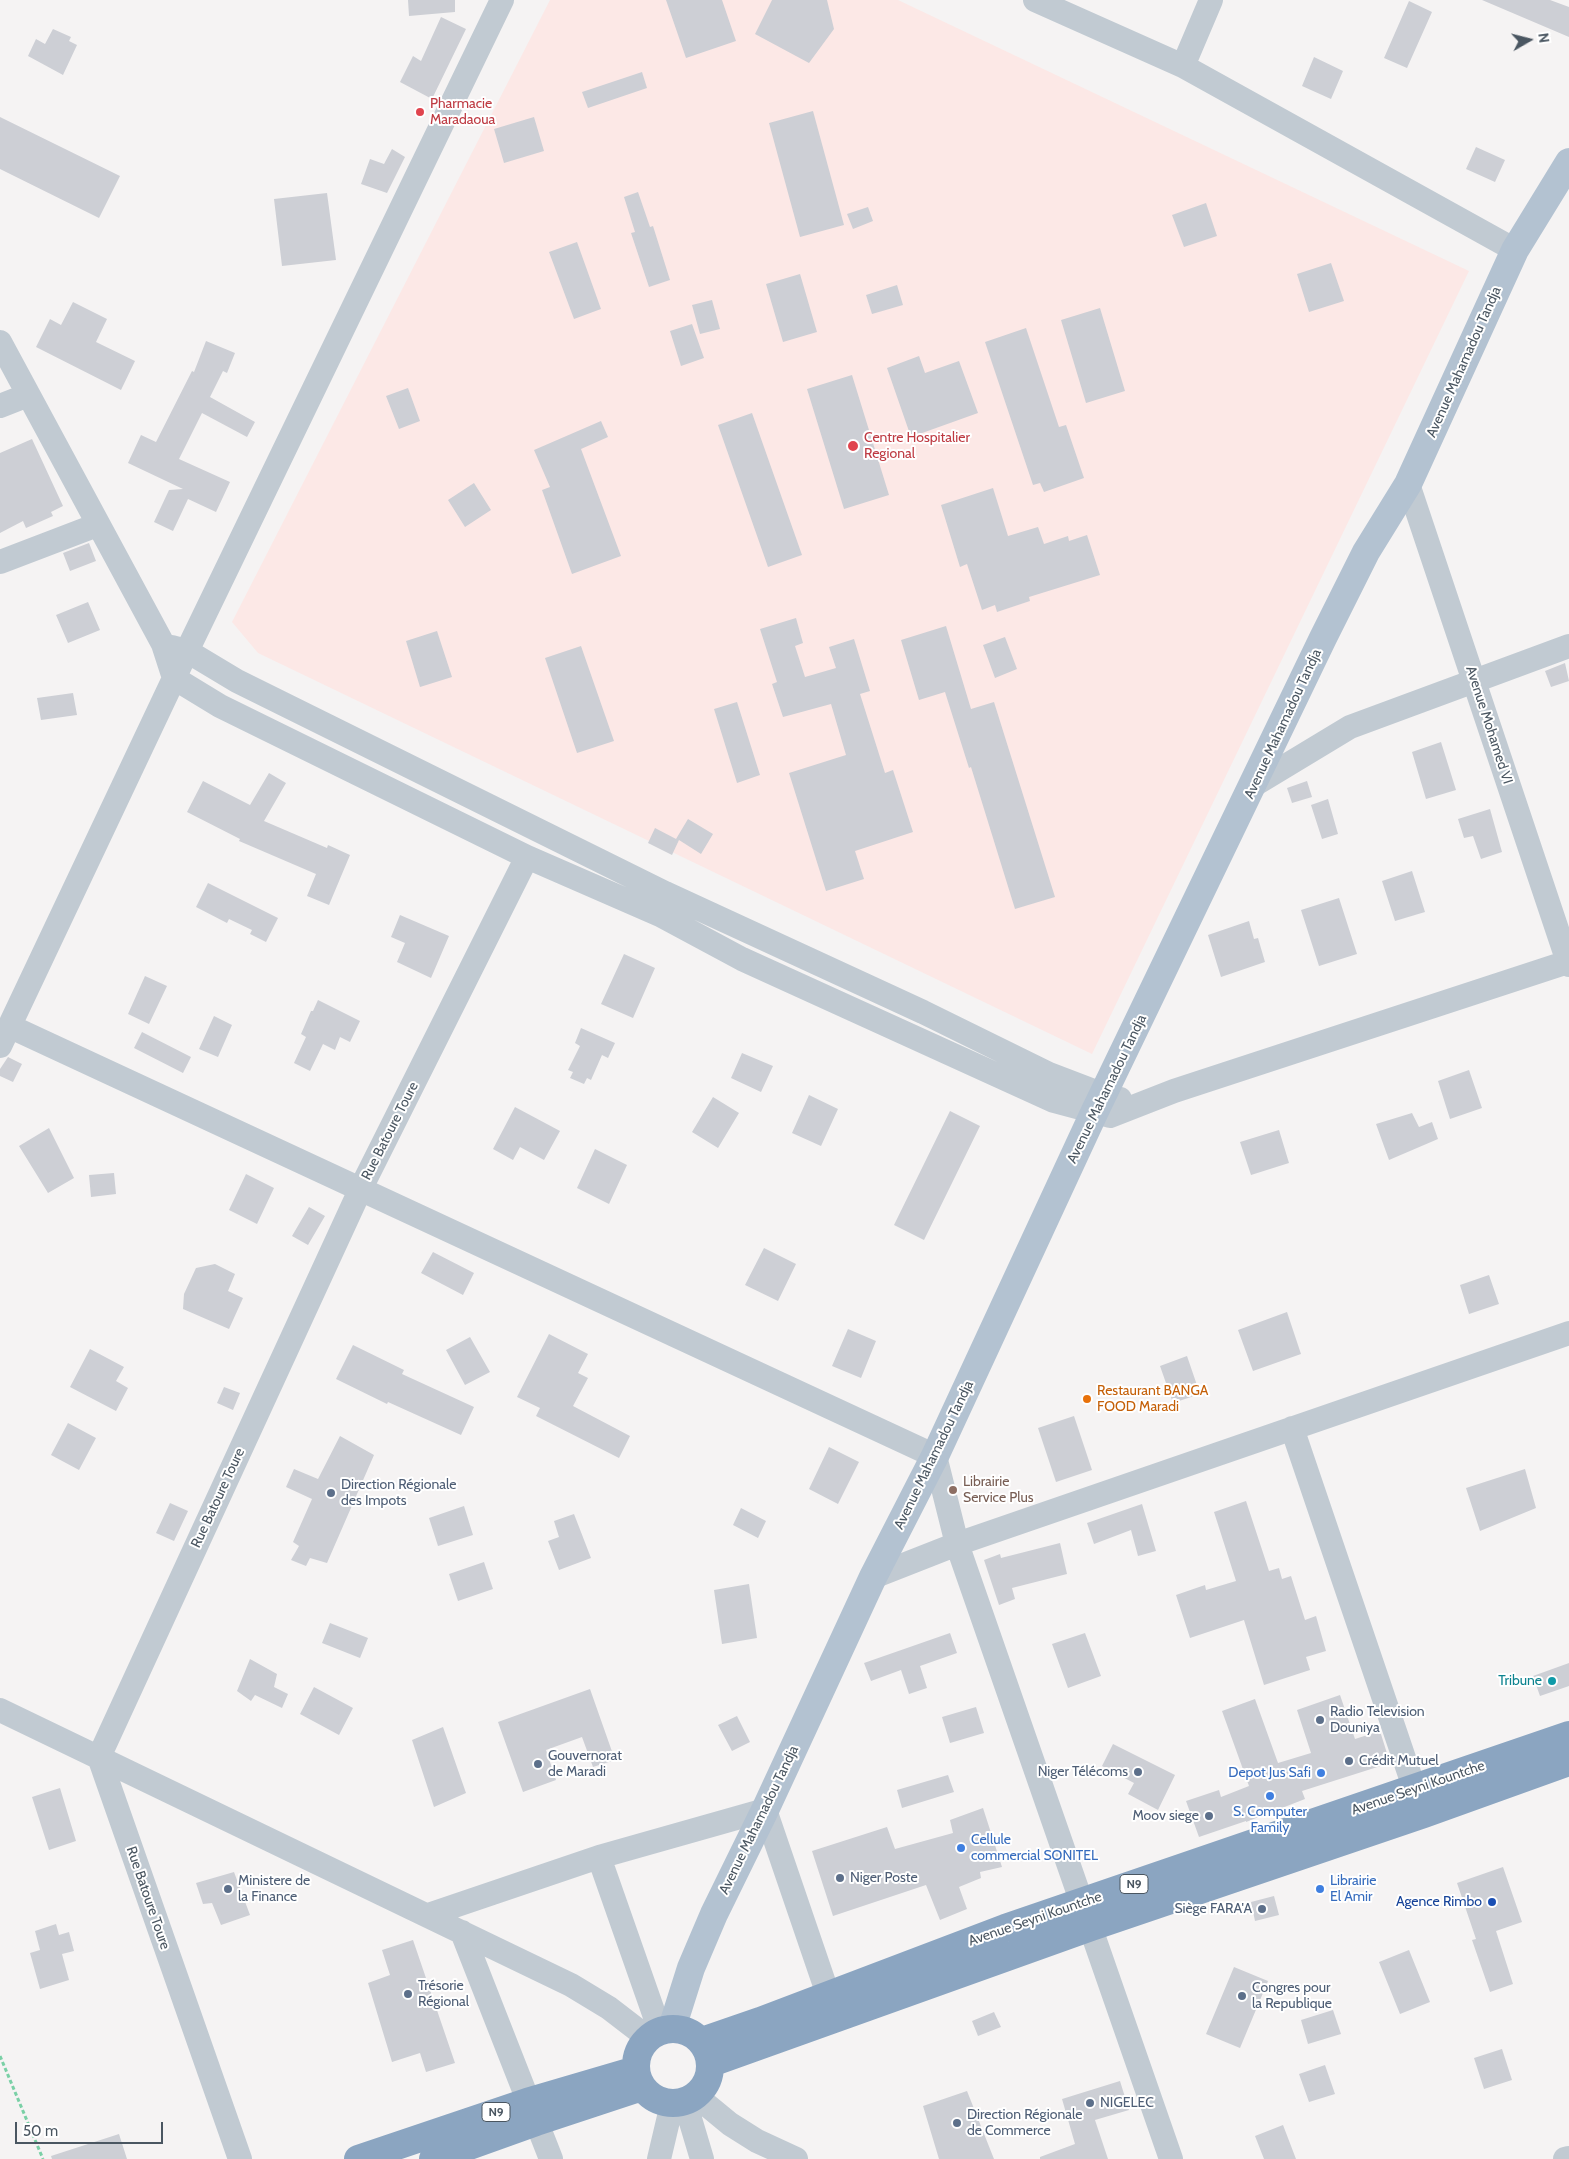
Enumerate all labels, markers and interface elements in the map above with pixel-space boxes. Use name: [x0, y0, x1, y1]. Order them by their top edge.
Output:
north arrow: [1504, 15, 1554, 65]
text: N: [1534, 32, 1553, 44]
place label: Pharmacie Maradaoua: [430, 96, 495, 128]
marker: Pharmacie Maradaoua: [414, 106, 426, 118]
street label: Avenue Mahamadou Tandja: [1423, 284, 1505, 440]
place label: Centre Hospitalier Regional: [864, 430, 970, 462]
marker: Centre Hospitalier Regional: [846, 439, 860, 453]
street label: Avenue Mahamadou Tandja: [1241, 646, 1325, 802]
street label: Avenue Mohamed VI: [1462, 664, 1516, 786]
street label: Avenue Mahamadou Tandja: [1064, 1012, 1150, 1166]
street label: Rue Batoure Toure: [358, 1079, 422, 1183]
street label: Avenue Mahamadou Tandja: [891, 1378, 977, 1532]
place label: Restaurant BANGA FOOD Maradi: [1097, 1383, 1208, 1415]
marker: Restaurant BANGA FOOD Maradi: [1081, 1393, 1093, 1405]
street label: Rue Batoure Toure: [188, 1446, 248, 1550]
place label: Librairie Service Plus: [963, 1474, 1034, 1506]
place label: Direction Régionale des Impots: [341, 1477, 456, 1510]
marker: Librairie Service Plus: [947, 1484, 959, 1496]
marker: Direction Régionale des Impots: [325, 1487, 337, 1499]
place label: Tribune: [1498, 1673, 1542, 1689]
marker: Tribune: [1546, 1675, 1558, 1687]
place label: Radio Television Douniya: [1330, 1704, 1425, 1736]
marker: Radio Television Douniya: [1314, 1714, 1326, 1726]
street label: Avenue Mahamadou Tandja: [716, 1743, 802, 1897]
place label: Gouvernorat de Maradi: [548, 1748, 622, 1780]
place label: Crédit Mutuel: [1359, 1753, 1439, 1769]
marker: Crédit Mutuel: [1343, 1755, 1355, 1767]
street label: Avenue Seyni Kountche: [1349, 1757, 1487, 1819]
marker: Gouvernorat de Maradi: [532, 1758, 544, 1770]
place label: Niger Télécoms: [1038, 1764, 1128, 1780]
place label: Depot Jus Safi: [1228, 1765, 1311, 1781]
marker: Niger Télécoms: [1132, 1766, 1144, 1778]
marker: Depot Jus Safi: [1315, 1767, 1327, 1779]
marker: S. Computer Family: [1264, 1790, 1276, 1802]
place label: S. Computer Family: [1233, 1804, 1307, 1836]
place label: Moov siege: [1132, 1808, 1199, 1824]
marker: Moov siege: [1203, 1810, 1215, 1822]
place label: Cellule commercial SONITEL: [971, 1832, 1098, 1864]
marker: Cellule commercial SONITEL: [955, 1842, 967, 1854]
street label: Rue Batoure Toure: [122, 1844, 174, 1952]
place label: Niger Poste: [850, 1870, 918, 1886]
marker: Niger Poste: [834, 1872, 846, 1884]
place label: Ministere de la Finance: [238, 1873, 310, 1905]
place label: Librairie El Amir: [1330, 1873, 1376, 1905]
road number: N9: [1120, 1875, 1148, 1894]
marker: Ministere de la Finance: [222, 1883, 234, 1895]
marker: Librairie El Amir: [1314, 1883, 1326, 1895]
street label: Avenue Seyni Kountche: [966, 1888, 1104, 1950]
place label: Agence Rimbo: [1396, 1894, 1482, 1910]
marker: Agence Rimbo: [1486, 1896, 1498, 1908]
place label: Siège FARA'A: [1174, 1901, 1252, 1917]
marker: Siège FARA'A: [1256, 1903, 1268, 1915]
place label: Trésorie Régional: [418, 1978, 469, 2010]
place label: Congres pour la Republique: [1252, 1980, 1332, 2012]
marker: Trésorie Régional: [402, 1988, 414, 2000]
marker: Congres pour la Republique: [1236, 1990, 1248, 2002]
place label: NIGELEC: [1100, 2095, 1154, 2111]
marker: NIGELEC: [1084, 2097, 1096, 2109]
road number: N9: [482, 2102, 510, 2122]
place label: Direction Régionale de Commerce: [967, 2107, 1082, 2140]
scale bar: [18, 2112, 165, 2144]
marker: Direction Régionale de Commerce: [951, 2117, 963, 2129]
text: 50 m: [23, 2122, 58, 2140]

